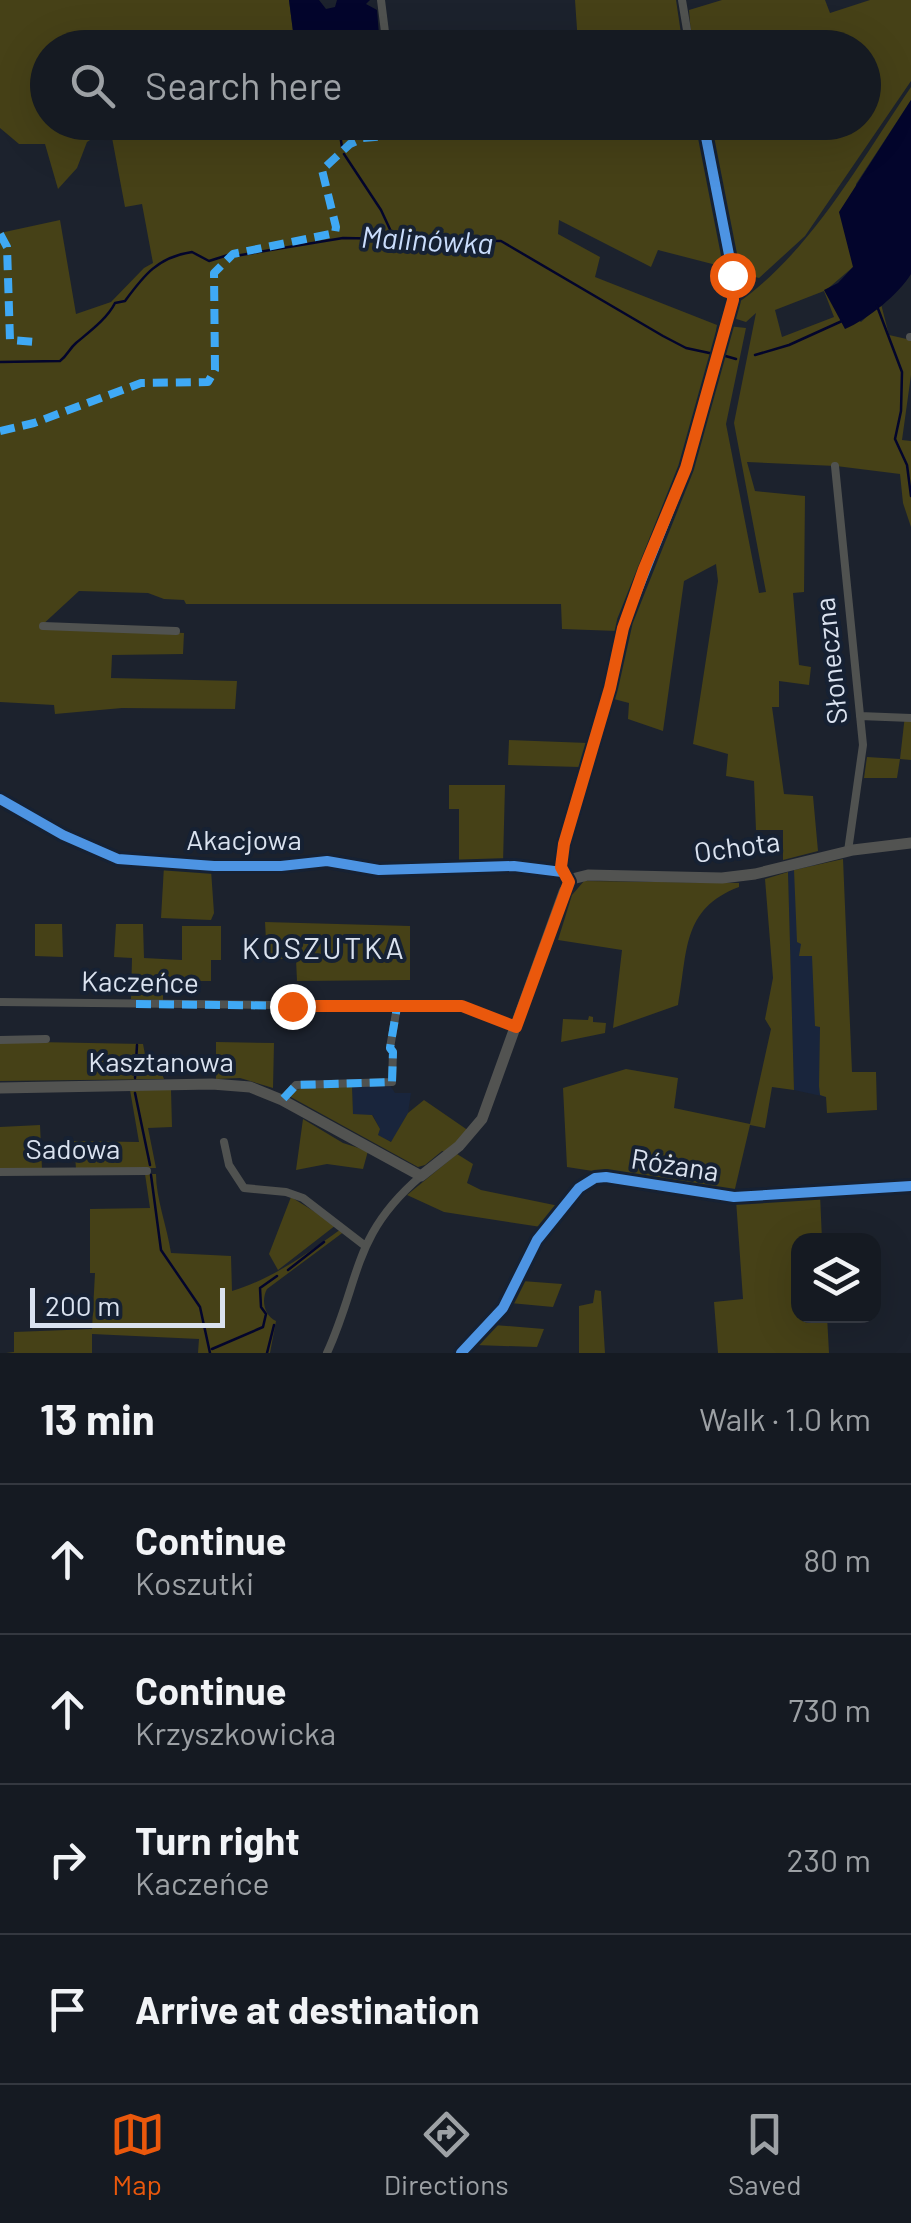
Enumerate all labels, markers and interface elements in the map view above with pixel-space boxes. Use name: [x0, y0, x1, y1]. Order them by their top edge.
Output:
search box: [30, 30, 881, 140]
icon: search: [65, 58, 120, 113]
text: Search here: [145, 62, 343, 108]
water label: Malinówka: [360, 218, 494, 260]
route start: [710, 253, 756, 299]
street label: Słoneczna: [806, 596, 854, 726]
street label: Akacjowa: [186, 822, 302, 856]
street label: Ochota: [692, 823, 782, 869]
district label: KOSZUTKA: [242, 929, 406, 965]
street label: Kaczeńce: [81, 963, 199, 999]
route end: [270, 984, 316, 1030]
street label: Kasztanowa: [88, 1044, 234, 1078]
street label: Sadowa: [26, 1131, 120, 1165]
street label: Różana: [629, 1140, 721, 1188]
map controls: [791, 1233, 881, 1323]
button: layers: [791, 1233, 881, 1323]
scale bar: [30, 1283, 225, 1328]
text: 200 m: [45, 1288, 120, 1322]
text: 13 min: [40, 1393, 155, 1443]
text: Walk · 1.0 km: [699, 1399, 871, 1437]
text: Continue: [135, 1517, 286, 1563]
icon: ahead: [40, 1532, 95, 1587]
text: 80 m: [803, 1540, 871, 1578]
text: Koszutki: [135, 1563, 254, 1601]
text: Continue: [135, 1667, 286, 1713]
icon: ahead: [40, 1682, 95, 1737]
text: 730 m: [788, 1690, 871, 1728]
text: Krzyszkowicka: [135, 1713, 336, 1751]
text: Turn right: [135, 1817, 300, 1863]
icon: right: [40, 1832, 95, 1887]
text: 230 m: [787, 1840, 871, 1878]
text: Kaczeńce: [135, 1863, 270, 1901]
icon: arrive: [40, 1982, 95, 2037]
text: Arrive at destination: [135, 1986, 480, 2032]
tab: Map: [110, 2107, 165, 2201]
tab: Directions: [384, 2107, 509, 2201]
tab: Saved: [728, 2107, 801, 2201]

